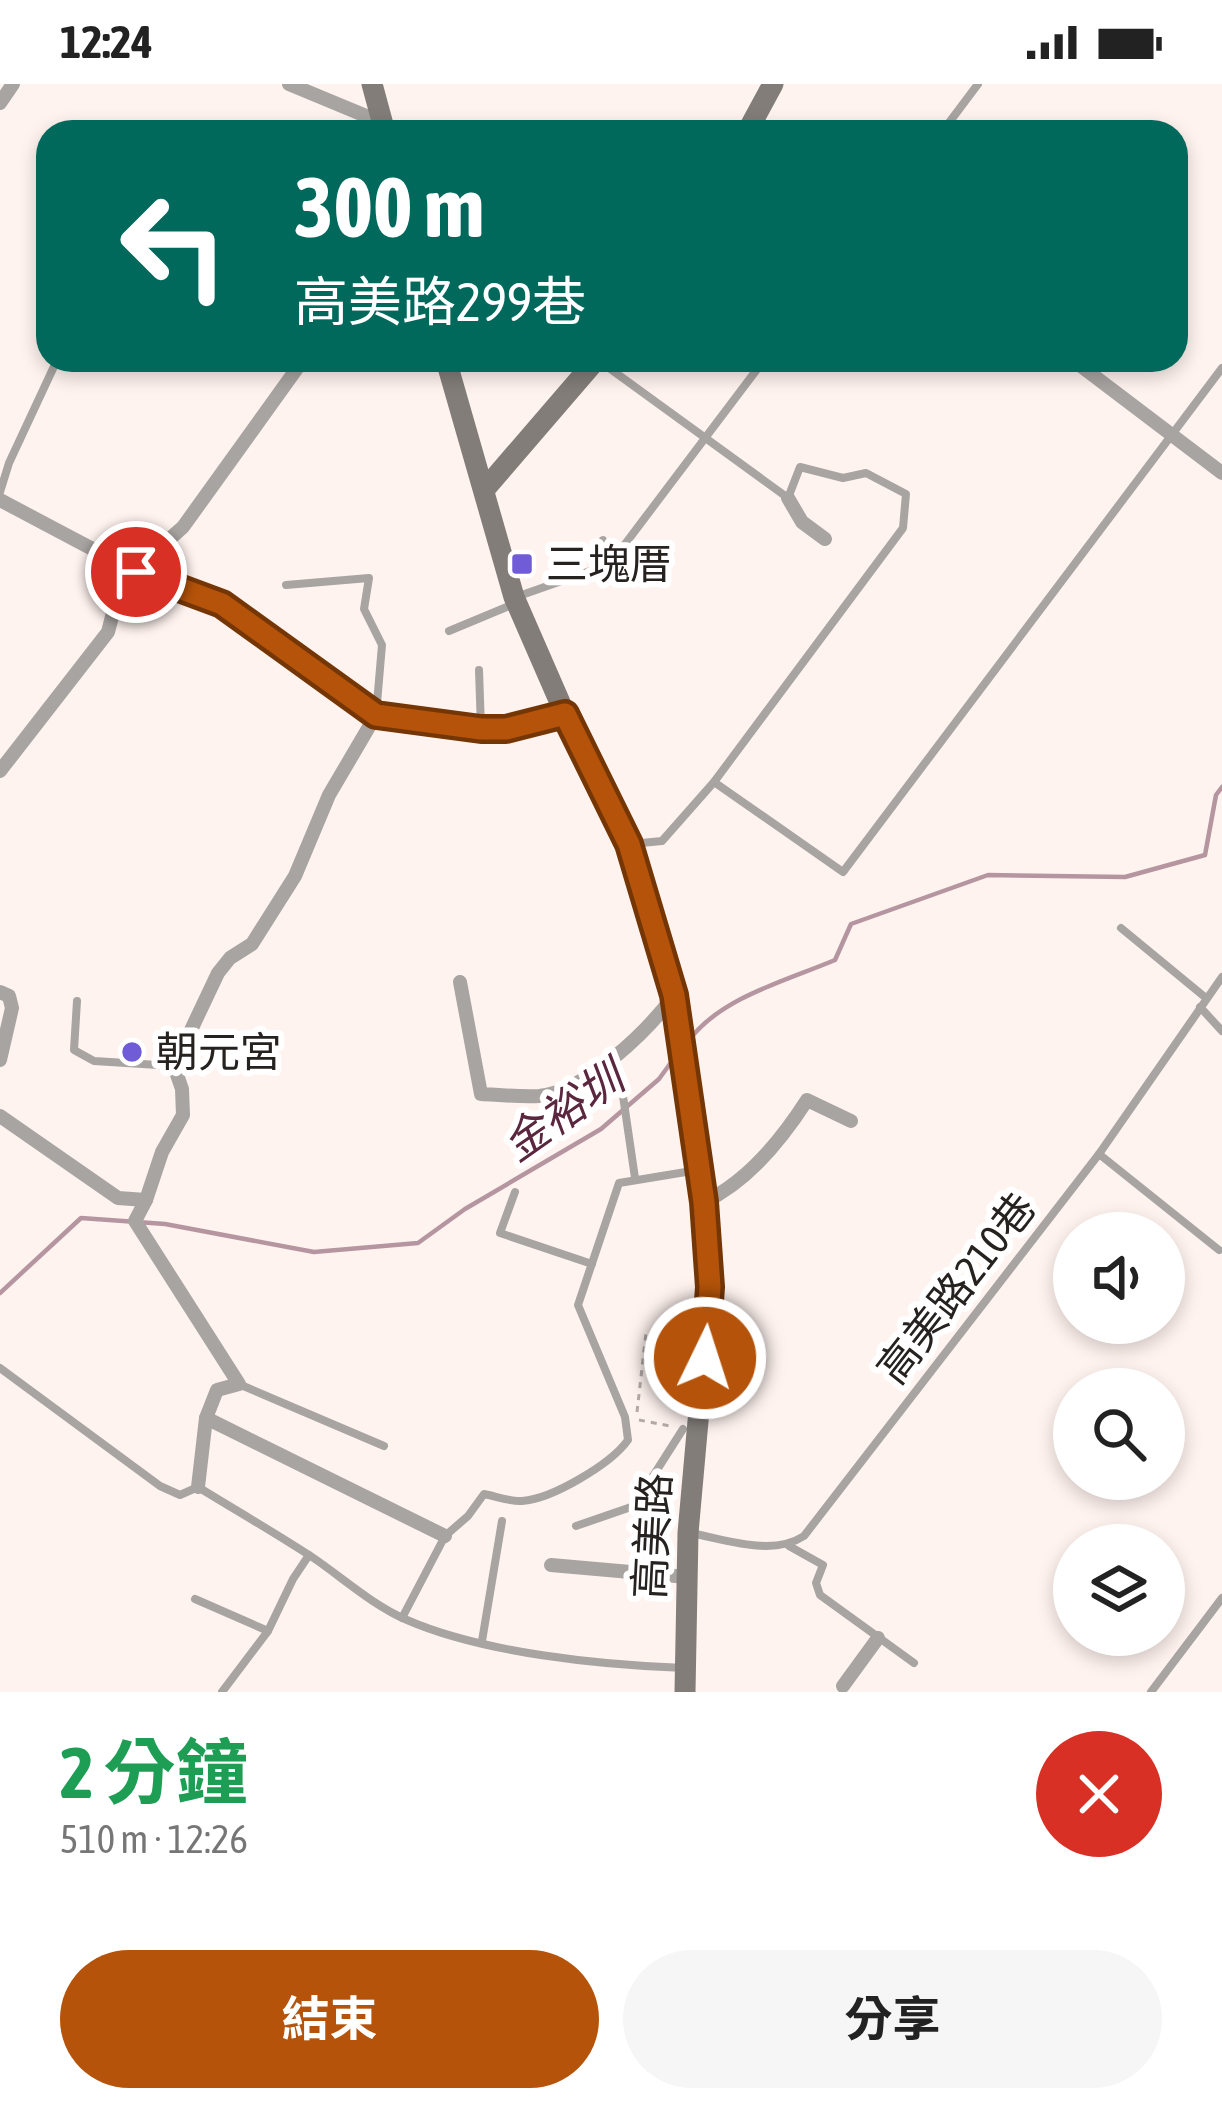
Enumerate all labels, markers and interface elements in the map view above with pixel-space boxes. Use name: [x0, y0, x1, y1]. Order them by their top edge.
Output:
text: 12:24: [60, 16, 153, 68]
text: 300 m: [294, 159, 484, 255]
icon: left: [96, 168, 252, 324]
text: 高美路299巷: [294, 271, 586, 332]
pin: [85, 521, 187, 623]
icon: arrive: [103, 539, 169, 605]
place label: 三塊厝: [546, 540, 672, 588]
marker: 三塊厝: [509, 551, 535, 577]
place label: 朝元宮: [156, 1028, 282, 1076]
marker: 朝元宮: [119, 1039, 145, 1065]
water label: 金裕圳: [493, 1048, 638, 1171]
street label: 高美路210巷: [867, 1184, 1045, 1392]
map controls: [1053, 1212, 1185, 1656]
button: sound: [1053, 1212, 1185, 1344]
position arrow: [642, 1295, 768, 1421]
button: search: [1053, 1368, 1185, 1500]
street label: 高美路: [625, 1472, 679, 1600]
button: layers: [1053, 1524, 1185, 1656]
text: 2 分鐘: [60, 1731, 248, 1813]
button: close: [1036, 1731, 1162, 1857]
text: 510 m · 12:26: [60, 1817, 248, 1861]
button: 結束: [60, 1950, 599, 2088]
button: 分享: [623, 1950, 1162, 2088]

